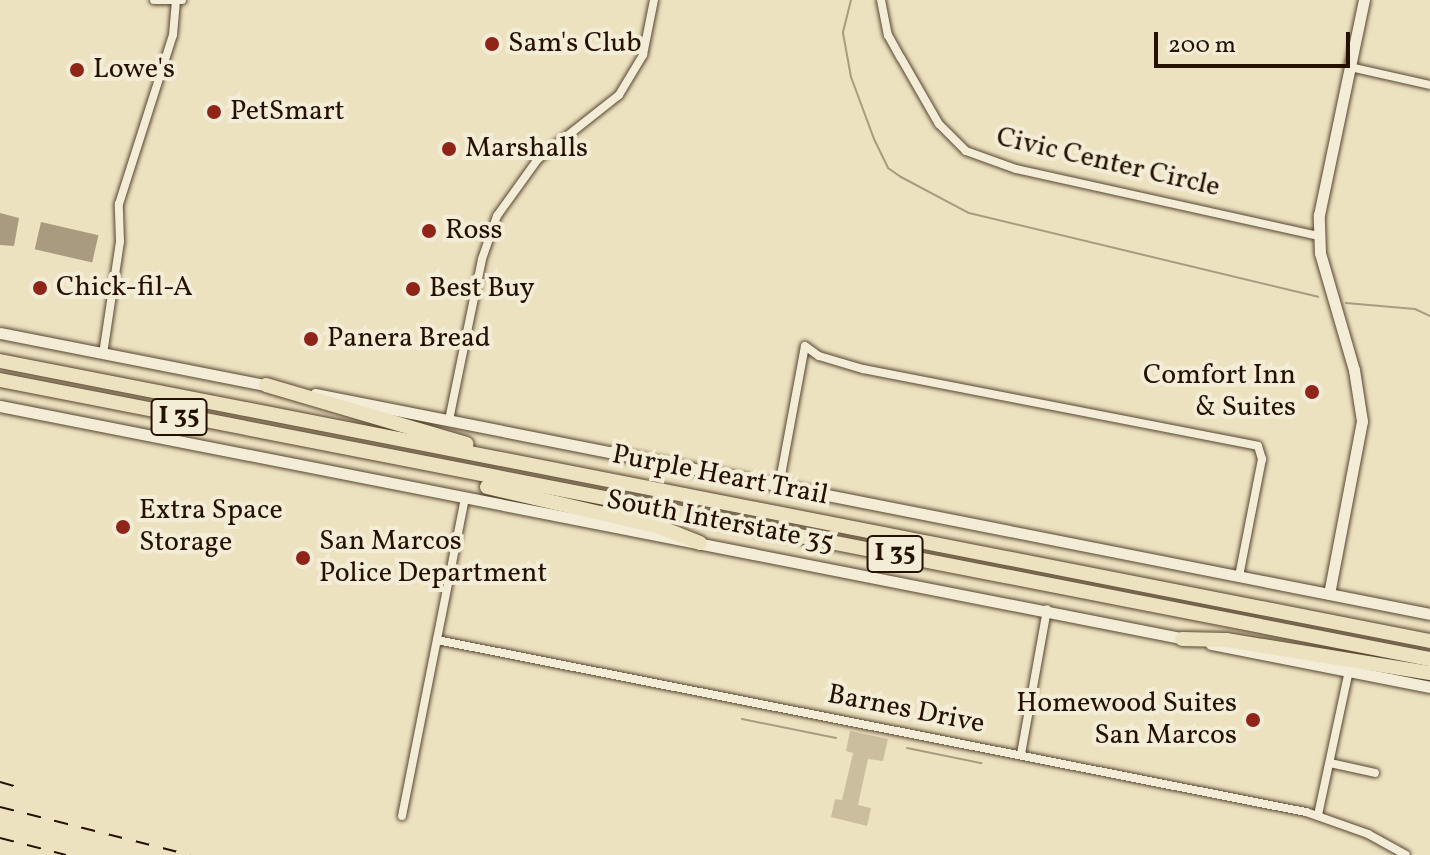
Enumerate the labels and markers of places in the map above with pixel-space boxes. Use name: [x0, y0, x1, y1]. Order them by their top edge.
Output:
place label: Sam's Club: [508, 27, 642, 61]
marker: Sam's Club: [483, 35, 501, 53]
place label: Lowe's: [93, 53, 175, 87]
marker: Lowe's: [68, 61, 86, 79]
place label: PetSmart: [230, 95, 345, 129]
marker: PetSmart: [205, 103, 223, 121]
place label: Marshalls: [465, 132, 588, 166]
marker: Marshalls: [440, 140, 458, 158]
place label: Ross: [445, 214, 502, 248]
marker: Ross: [420, 222, 438, 240]
place label: Chick-fil-A: [56, 271, 193, 305]
place label: Best Buy: [429, 272, 535, 306]
marker: Chick-fil-A: [31, 279, 49, 297]
marker: Best Buy: [404, 280, 422, 298]
place label: Panera Bread: [327, 322, 491, 356]
marker: Panera Bread: [302, 330, 320, 348]
place label: Comfort Inn & Suites: [1143, 359, 1296, 425]
marker: Comfort Inn & Suites: [1303, 383, 1321, 401]
place label: Extra Space Storage: [139, 494, 283, 560]
marker: Extra Space Storage: [114, 518, 132, 536]
place label: San Marcos Police Department: [319, 525, 547, 591]
marker: San Marcos Police Department: [294, 549, 312, 567]
place label: Homewood Suites San Marcos: [1016, 687, 1237, 753]
marker: Homewood Suites San Marcos: [1244, 711, 1262, 729]

